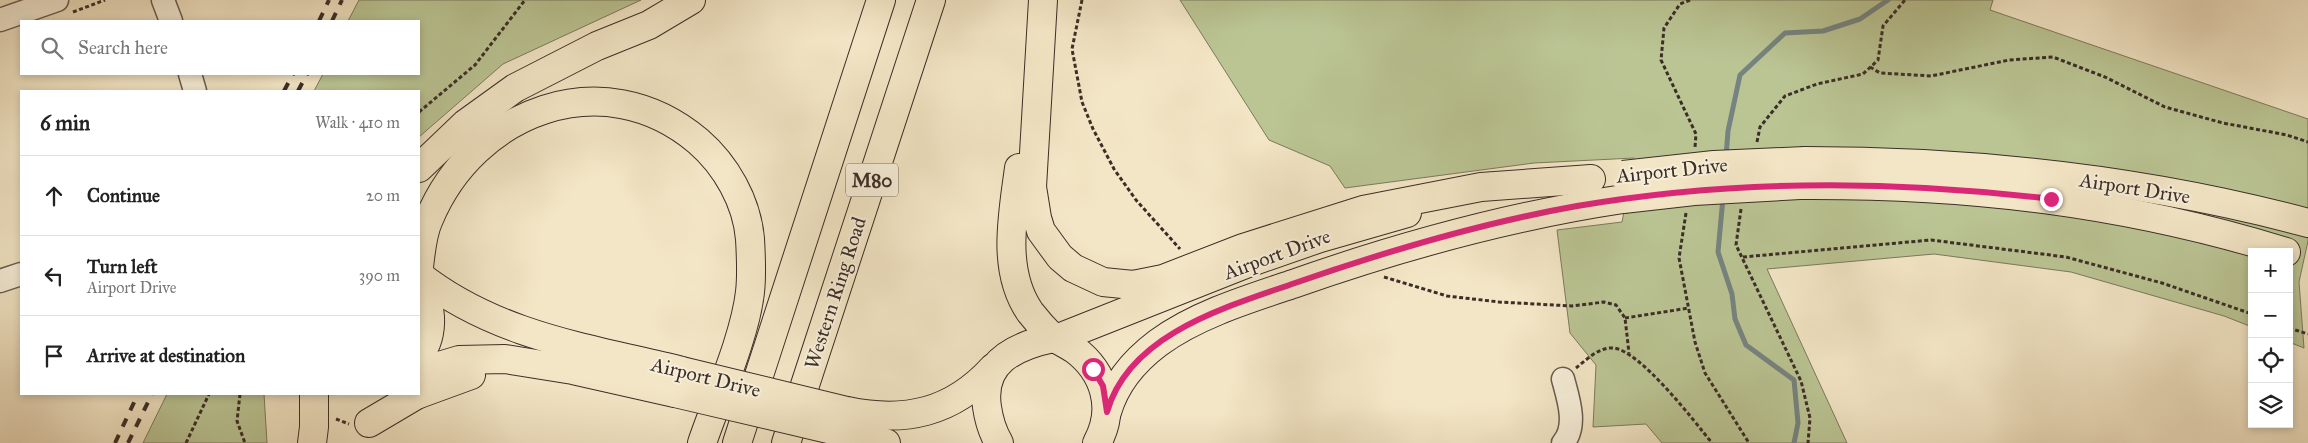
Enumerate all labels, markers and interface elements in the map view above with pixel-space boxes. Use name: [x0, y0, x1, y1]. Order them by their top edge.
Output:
search box: [20, 20, 420, 75]
icon: search: [38, 34, 66, 62]
text: Search here: [78, 36, 168, 59]
text: 6 min: [40, 110, 90, 136]
text: Walk · 410 m: [315, 113, 400, 132]
street label: Airport Drive: [1614, 152, 1729, 188]
road number: M80: [846, 164, 898, 196]
street label: Airport Drive: [2077, 167, 2192, 209]
icon: ahead: [40, 182, 68, 210]
text: Continue: [87, 184, 160, 207]
text: 20 m: [366, 186, 400, 205]
route end: [2040, 188, 2063, 211]
street label: Western Ring Road: [799, 214, 872, 372]
street label: Airport Drive: [1219, 224, 1334, 285]
map controls: [2248, 248, 2293, 428]
button: +: [2248, 248, 2293, 293]
text: Turn left: [87, 255, 157, 278]
icon: left: [40, 262, 68, 290]
text: 390 m: [359, 266, 400, 285]
text: Airport Drive: [87, 278, 176, 297]
button: −: [2248, 293, 2293, 338]
button: locate: [2248, 338, 2293, 383]
icon: arrive: [40, 342, 68, 370]
text: Arrive at destination: [87, 344, 245, 367]
street label: Airport Drive: [648, 352, 763, 402]
route start: [1082, 358, 1105, 381]
button: layers: [2248, 383, 2293, 428]

